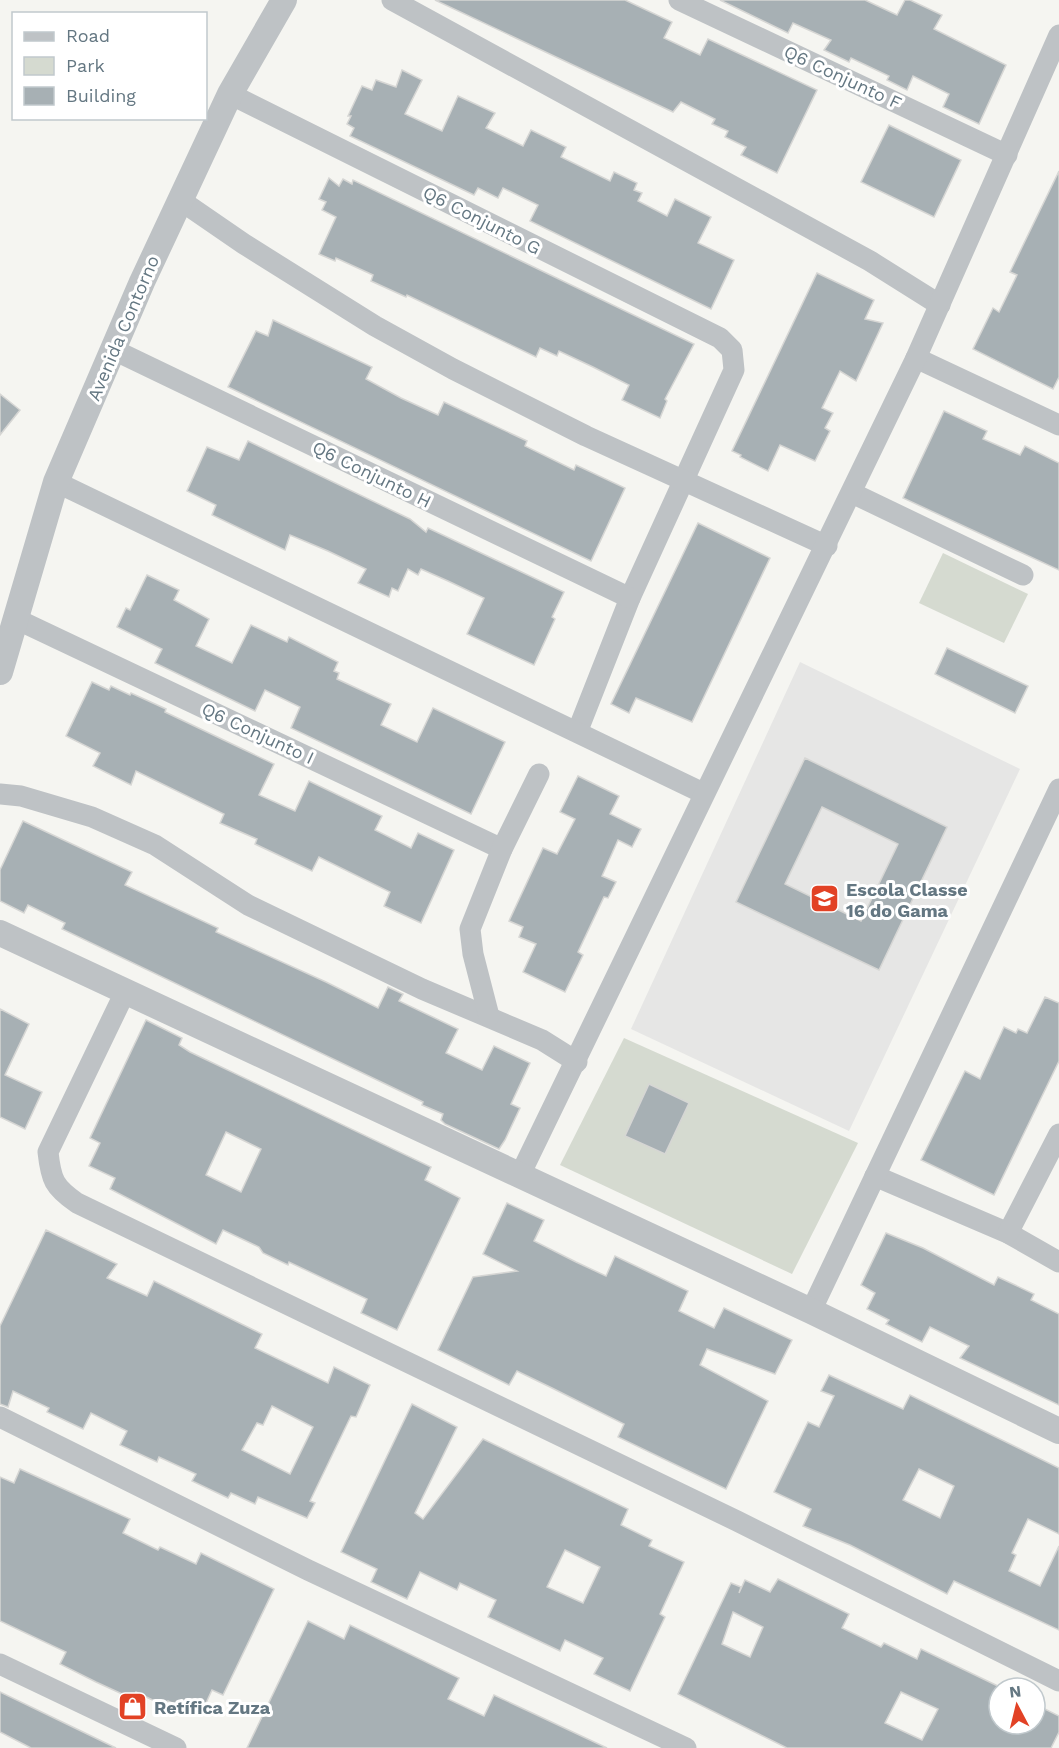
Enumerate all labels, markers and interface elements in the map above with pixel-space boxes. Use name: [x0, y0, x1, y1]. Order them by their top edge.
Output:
legend: [12, 12, 207, 120]
text: Road: [66, 25, 110, 46]
street label: Q6 Conjunto F: [781, 41, 905, 113]
text: Park: [66, 55, 105, 76]
text: Building: [66, 85, 136, 106]
street label: Q6 Conjunto G: [420, 181, 544, 259]
street label: Avenida Contorno: [83, 252, 163, 404]
street label: Q6 Conjunto H: [309, 436, 435, 512]
street label: Q6 Conjunto I: [198, 698, 318, 768]
place label: Escola Classe 16 do Gama: [846, 879, 968, 921]
school or university icon: Escola Classe 16 do Gama: [809, 883, 841, 915]
north arrow: [987, 1676, 1047, 1736]
text: N: [1008, 1681, 1022, 1702]
shop icon: Retífica Zuza: [117, 1691, 149, 1723]
place label: Retífica Zuza: [154, 1697, 271, 1718]

